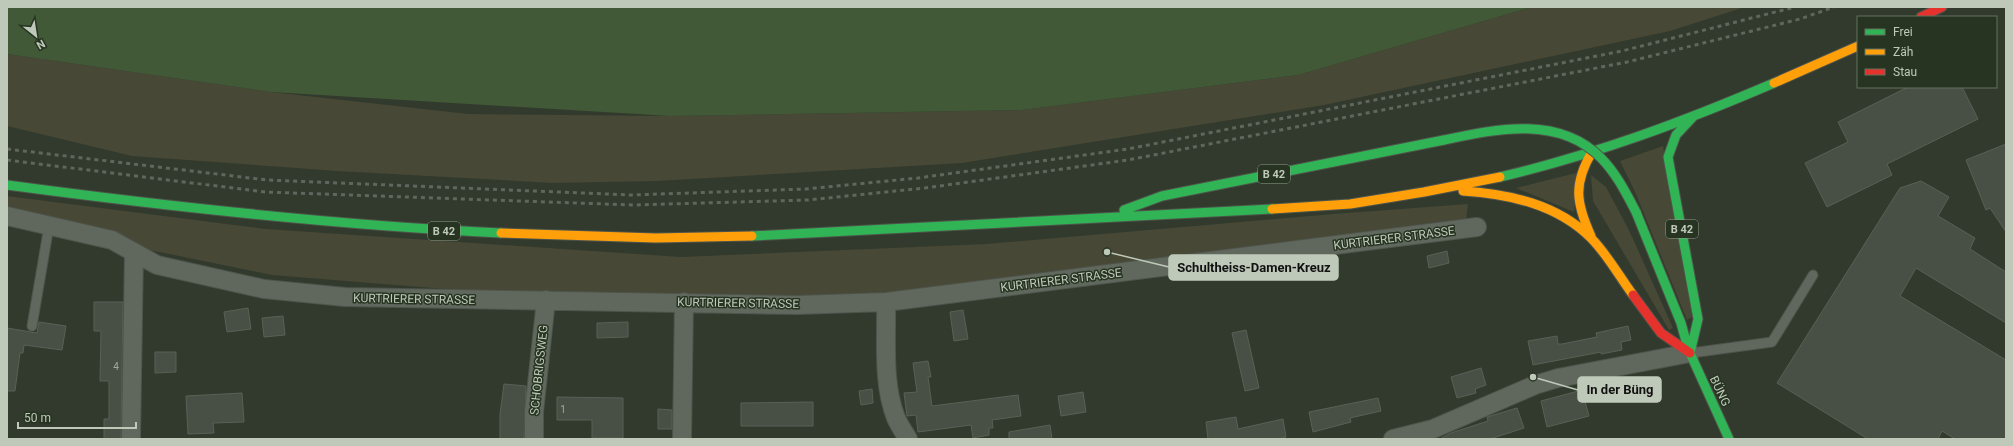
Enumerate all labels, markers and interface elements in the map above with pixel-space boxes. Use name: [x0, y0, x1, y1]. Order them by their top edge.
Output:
north arrow: [16, 16, 56, 56]
legend: [1857, 16, 1997, 88]
text: Frei: [1893, 25, 1913, 39]
text: N: [34, 37, 47, 52]
text: Zäh: [1893, 45, 1913, 59]
text: Stau: [1893, 65, 1917, 79]
road number: B 42: [1258, 165, 1290, 183]
road number: B 42: [1666, 220, 1698, 238]
road number: B 42: [428, 222, 460, 240]
street label: KURTRIERER STRASSE: [1333, 224, 1456, 252]
callout: Schultheiss-Damen-Kreuz: [1169, 255, 1338, 280]
text: Schultheiss-Damen-Kreuz: [1177, 260, 1331, 275]
street label: KURTRIERER STRASSE: [1000, 266, 1123, 294]
street label: KURTRIERER STRASSE: [353, 291, 475, 307]
street label: KURTRIERER STRASSE: [677, 295, 799, 311]
street label: SCHOBRIGSWEG: [527, 324, 551, 416]
house number: 4: [113, 361, 119, 372]
street label: BÜNG: [1707, 373, 1734, 408]
callout: In der Büng: [1578, 377, 1661, 402]
text: In der Büng: [1587, 382, 1653, 397]
scale bar: [18, 404, 136, 430]
house number: 1: [560, 404, 566, 415]
text: 50 m: [24, 411, 51, 425]

